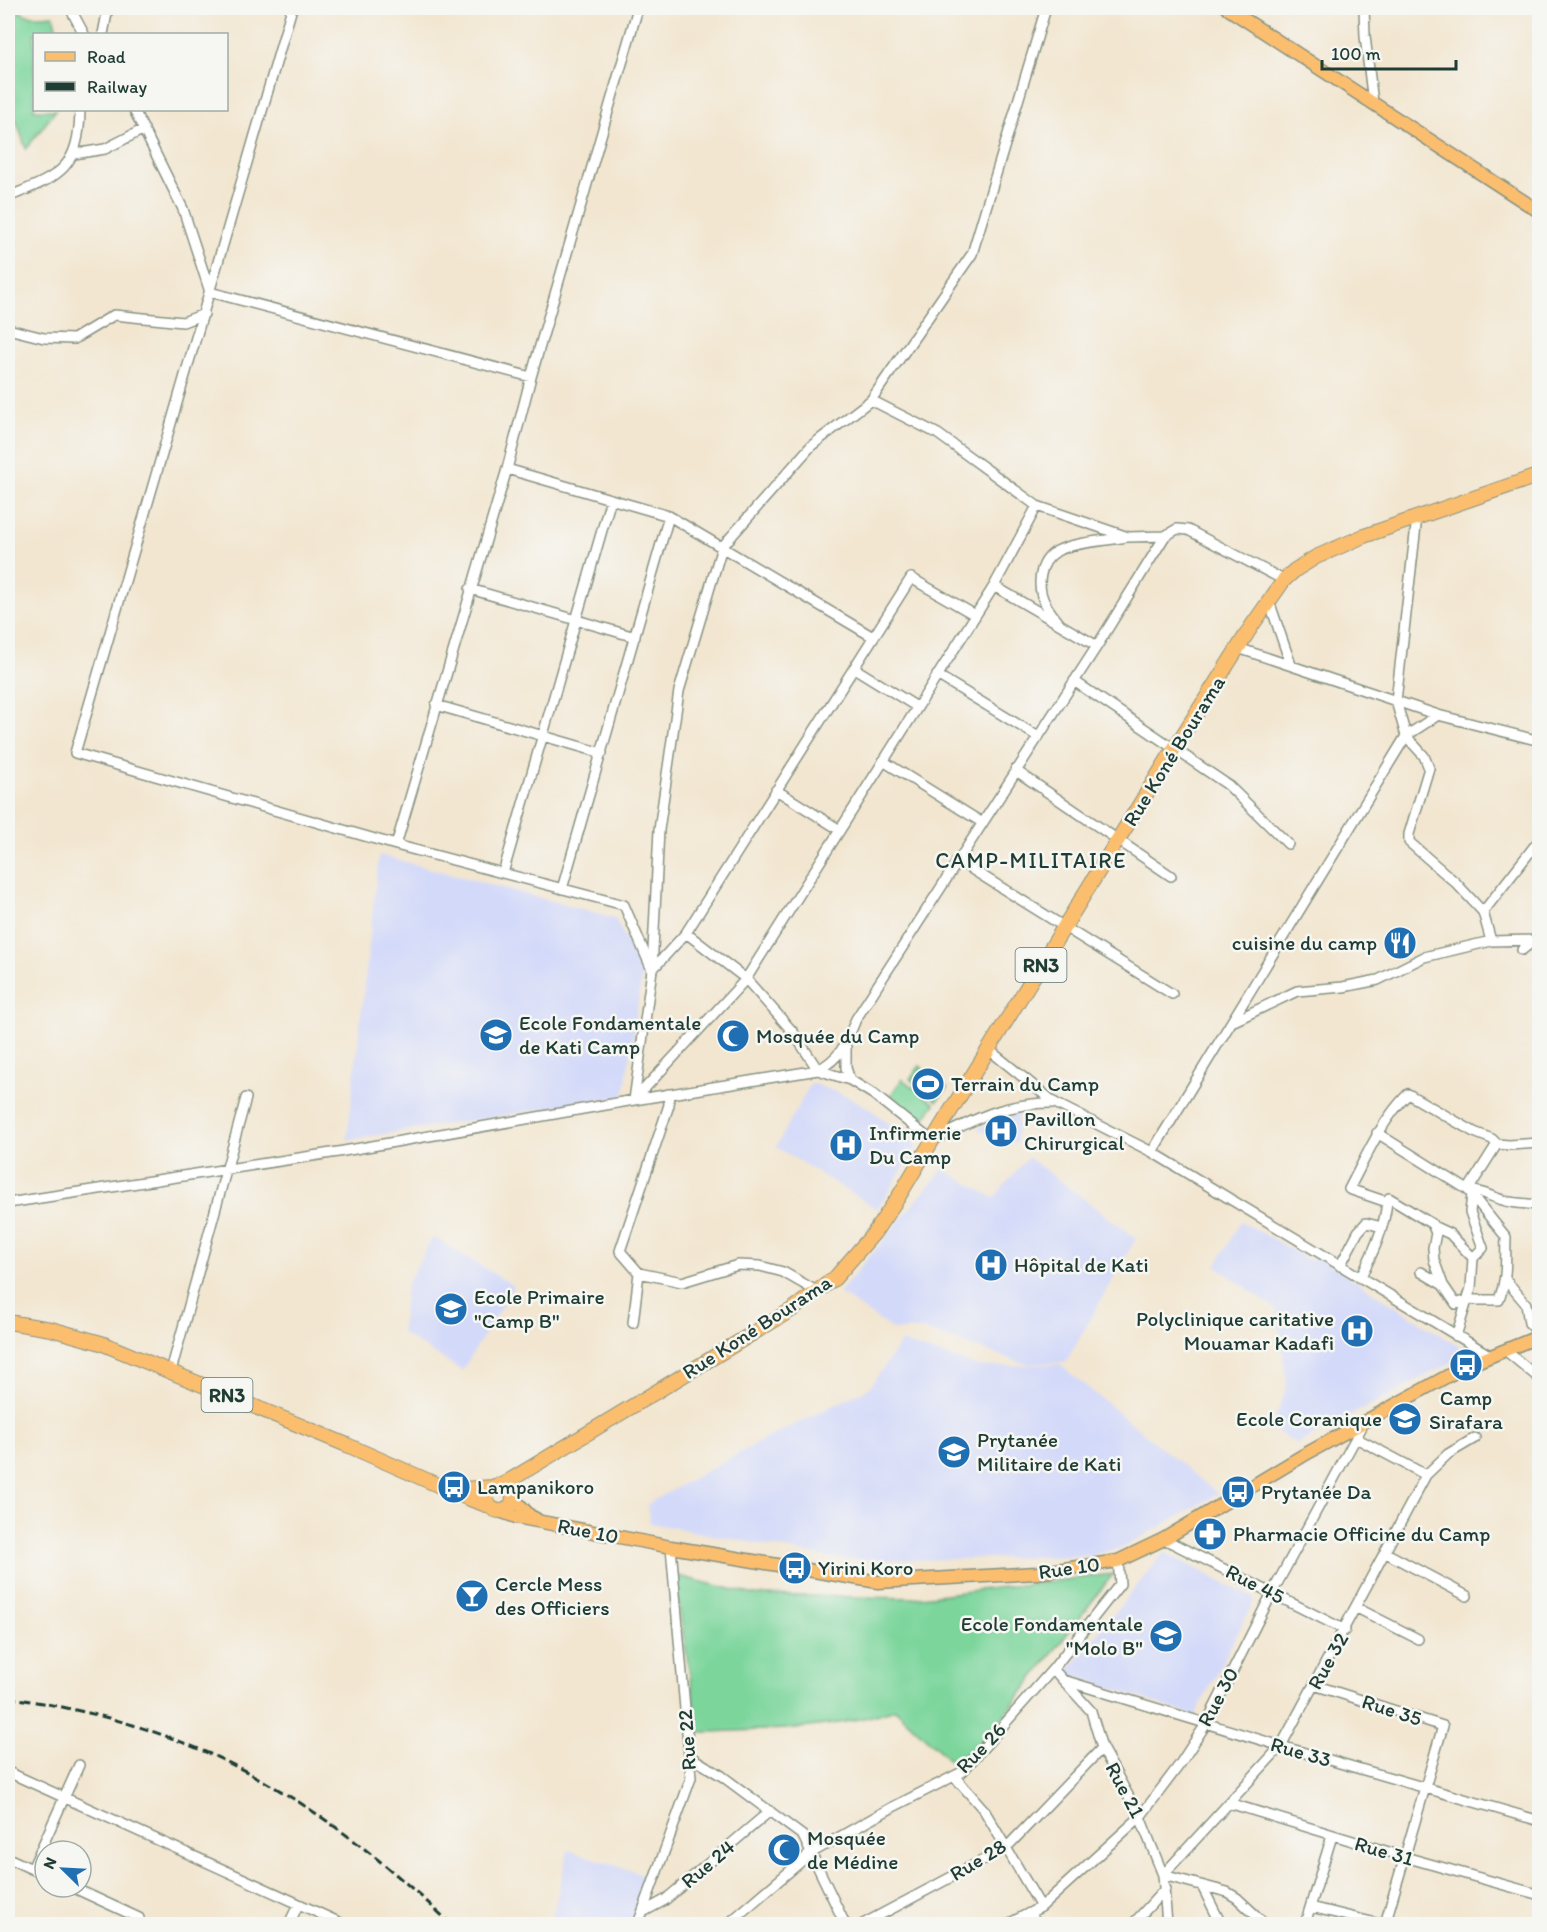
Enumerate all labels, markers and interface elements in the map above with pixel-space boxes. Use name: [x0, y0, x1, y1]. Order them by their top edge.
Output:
legend: [33, 33, 228, 111]
scale bar: [1322, 33, 1456, 71]
text: 100 m: [1331, 43, 1381, 65]
text: Road: [87, 46, 126, 68]
text: Railway: [87, 76, 148, 98]
street label: Rue Koné Bourama: [1117, 671, 1230, 831]
district label: CAMP-MILITAIRE: [935, 847, 1127, 874]
restaurant icon: cuisine du camp: [1382, 925, 1418, 961]
place label: cuisine du camp: [1232, 930, 1377, 955]
road number: RN3: [1016, 948, 1066, 982]
place label: Ecole Fondamentale de Kati Camp: [519, 1010, 701, 1059]
school or university icon: Ecole Fondamentale de Kati Camp: [478, 1017, 514, 1053]
mosque icon: Mosquée du Camp: [715, 1018, 751, 1054]
place label: Mosquée du Camp: [756, 1023, 919, 1048]
sports icon: Terrain du Camp: [910, 1066, 946, 1102]
place label: Terrain du Camp: [951, 1071, 1099, 1096]
place label: Pavillon Chirurgical: [1024, 1106, 1124, 1155]
hospital icon: Pavillon Chirurgical: [983, 1113, 1019, 1149]
place label: Infirmerie Du Camp: [869, 1120, 961, 1169]
hospital icon: Infirmerie Du Camp: [828, 1127, 864, 1163]
hospital icon: Hôpital de Kati: [973, 1247, 1009, 1283]
place label: Hôpital de Kati: [1014, 1252, 1149, 1277]
street label: Rue Koné Bourama: [677, 1269, 836, 1384]
place label: Ecole Primaire "Camp B": [474, 1284, 605, 1333]
school or university icon: Ecole Primaire "Camp B": [433, 1291, 469, 1327]
place label: Polyclinique caritative Mouamar Kadafi: [1136, 1306, 1334, 1355]
hospital icon: Polyclinique caritative Mouamar Kadafi: [1339, 1313, 1375, 1349]
bus stop icon: Camp Sirafara: [1448, 1347, 1484, 1383]
road number: RN3: [202, 1378, 252, 1412]
place label: Camp Sirafara: [1429, 1385, 1503, 1434]
school or university icon: Ecole Coranique: [1387, 1401, 1423, 1437]
place label: Ecole Coranique: [1236, 1406, 1382, 1431]
place label: Prytanée Militaire de Kati: [977, 1427, 1121, 1476]
school or university icon: Prytanée Militaire de Kati: [936, 1434, 972, 1470]
bus stop icon: Lampanikoro: [436, 1469, 472, 1505]
place label: Lampanikoro: [477, 1474, 594, 1499]
bus stop icon: Prytanée Da: [1220, 1474, 1256, 1510]
place label: Prytanée Da: [1261, 1479, 1371, 1504]
street label: Rue 10: [555, 1512, 621, 1549]
pharmacy icon: Pharmacie Officine du Camp: [1192, 1516, 1228, 1552]
place label: Pharmacie Officine du Camp: [1233, 1521, 1490, 1546]
bus stop icon: Yirini Koro: [777, 1550, 813, 1586]
street label: Rue 10: [1037, 1551, 1101, 1584]
place label: Yirini Koro: [818, 1555, 913, 1580]
street label: Rue 45: [1222, 1558, 1289, 1609]
place label: Cercle Mess des Officiers: [495, 1571, 610, 1620]
bar icon: Cercle Mess des Officiers: [454, 1578, 490, 1614]
place label: Ecole Fondamentale "Molo B": [961, 1611, 1143, 1660]
school or university icon: Ecole Fondamentale "Molo B": [1148, 1618, 1184, 1654]
street label: Rue 32: [1302, 1628, 1353, 1694]
street label: Rue 30: [1192, 1663, 1243, 1731]
street label: Rue 35: [1359, 1688, 1425, 1731]
street label: Rue 22: [672, 1709, 701, 1771]
street label: Rue 26: [950, 1717, 1011, 1778]
street label: Rue 33: [1268, 1731, 1334, 1772]
street label: Rue 21: [1100, 1757, 1151, 1822]
place label: Mosquée de Médine: [807, 1825, 898, 1874]
street label: Rue 31: [1352, 1830, 1417, 1871]
mosque icon: Mosquée de Médine: [766, 1832, 802, 1868]
street label: Rue 28: [945, 1833, 1011, 1886]
street label: Rue 24: [676, 1834, 740, 1893]
north arrow: [33, 1839, 93, 1899]
text: N: [39, 1854, 61, 1872]

